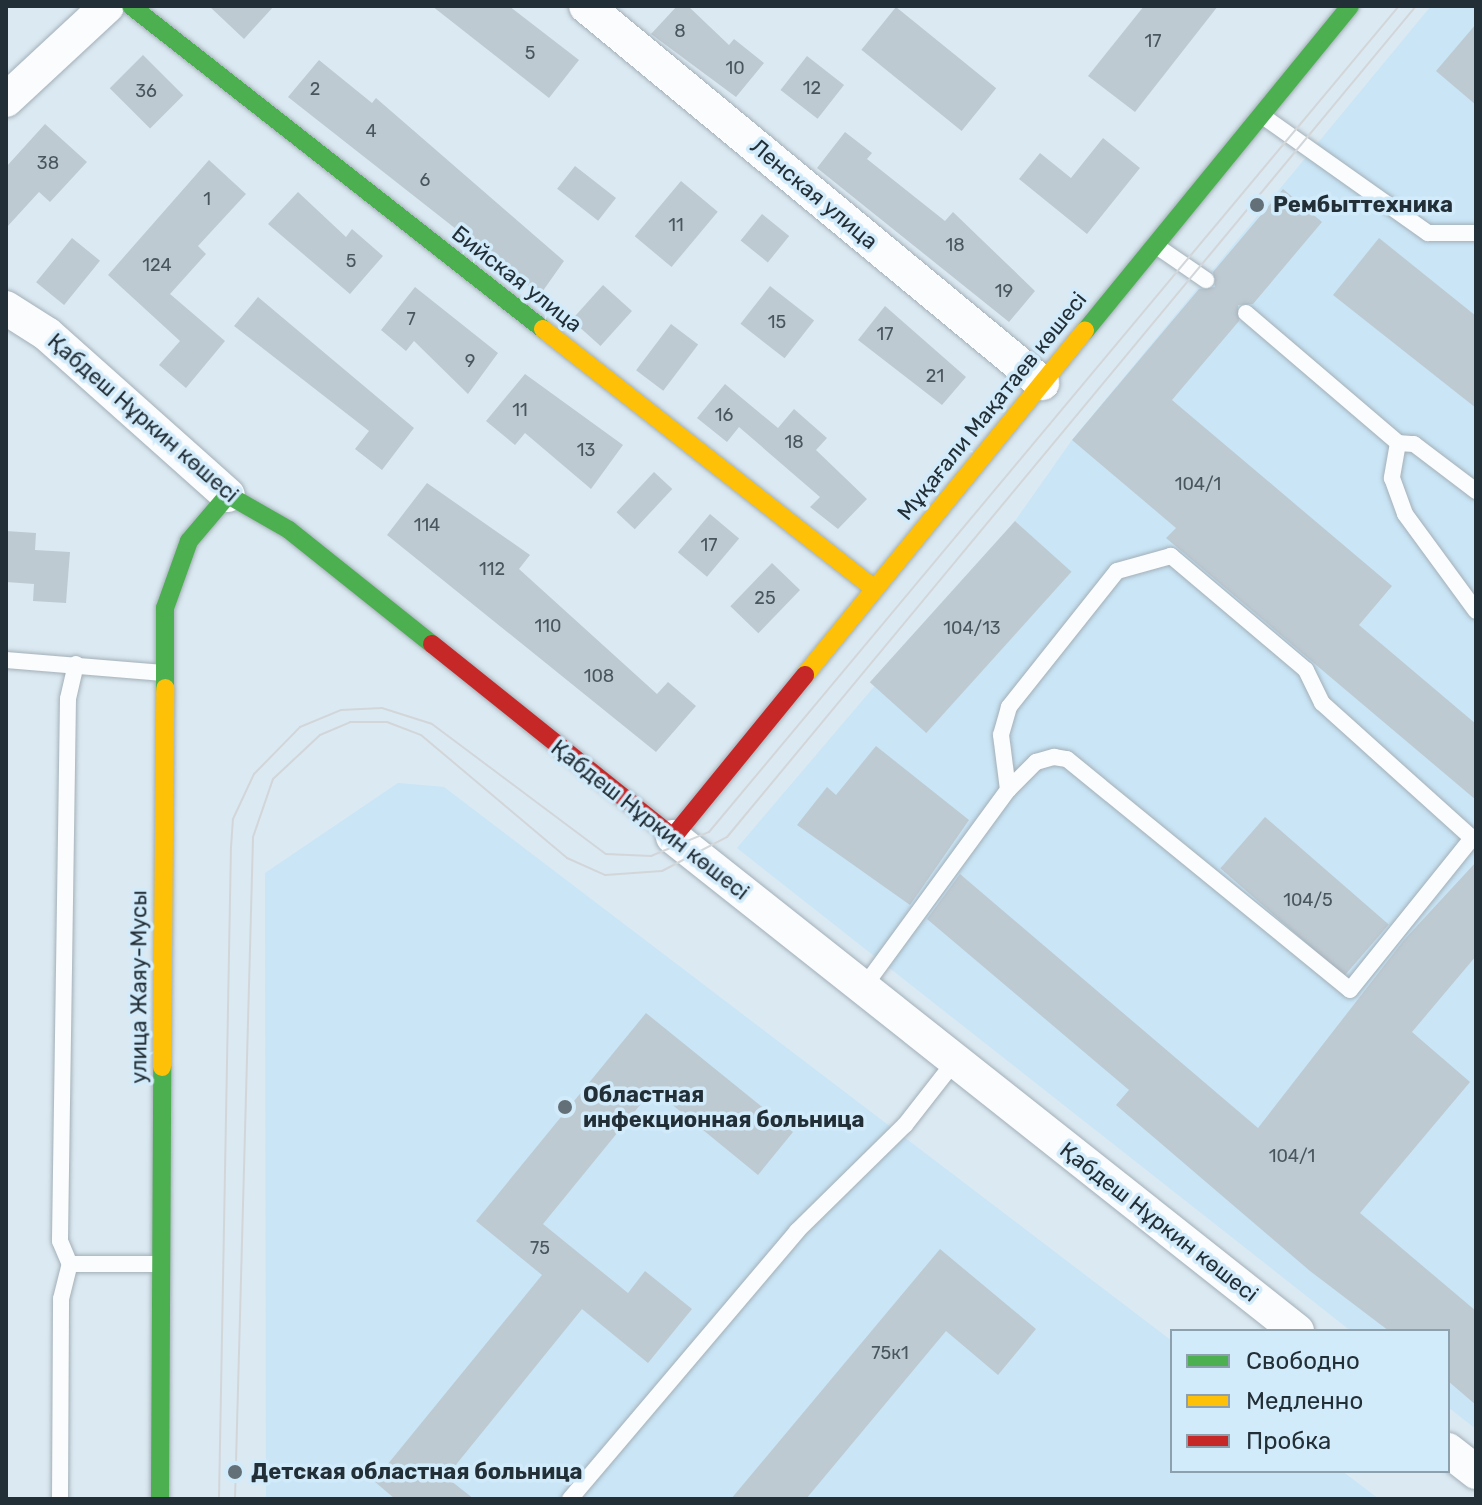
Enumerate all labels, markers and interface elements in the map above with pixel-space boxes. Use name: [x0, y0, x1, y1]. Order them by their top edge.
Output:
house number: 8: [674, 20, 686, 42]
house number: 17: [1145, 30, 1161, 52]
house number: 5: [525, 42, 535, 64]
house number: 10: [725, 57, 745, 79]
house number: 12: [803, 77, 821, 99]
house number: 2: [310, 78, 320, 100]
house number: 36: [135, 80, 157, 102]
house number: 4: [365, 120, 377, 142]
street label: Ленская улица: [745, 133, 883, 255]
house number: 38: [37, 152, 59, 174]
house number: 6: [420, 169, 430, 191]
house number: 1: [203, 188, 211, 210]
place label: Рембыттехника: [1273, 192, 1453, 218]
marker: Рембыттехника: [1248, 196, 1266, 214]
house number: 11: [668, 214, 684, 236]
street label: Бийская улица: [447, 220, 587, 338]
house number: 18: [945, 234, 965, 256]
house number: 5: [346, 250, 356, 272]
house number: 124: [142, 254, 172, 276]
house number: 19: [995, 280, 1013, 302]
street label: Мұқағали Мақатаев көшесі: [892, 287, 1092, 525]
house number: 7: [406, 308, 416, 330]
house number: 15: [768, 311, 786, 333]
house number: 17: [877, 323, 893, 345]
street label: Қабдеш Нұркин көшесі: [42, 328, 244, 508]
house number: 9: [465, 350, 475, 372]
house number: 21: [926, 365, 944, 387]
house number: 11: [512, 399, 528, 421]
house number: 16: [715, 404, 733, 426]
house number: 18: [784, 431, 804, 453]
house number: 13: [577, 439, 595, 461]
house number: 104/1: [1175, 473, 1221, 495]
house number: 114: [414, 514, 440, 536]
house number: 17: [701, 534, 717, 556]
house number: 112: [479, 558, 505, 580]
house number: 25: [754, 587, 776, 609]
house number: 110: [535, 615, 561, 637]
house number: 104/13: [943, 617, 1001, 639]
house number: 108: [584, 665, 614, 687]
street label: Қабдеш Нұркин көшесі: [546, 735, 754, 905]
house number: 104/5: [1283, 889, 1333, 911]
street label: улица Жаяу-Мусы: [126, 890, 152, 1084]
place label: Областная инфекционная больница: [583, 1081, 864, 1132]
marker: Областная инфекционная больница: [554, 1096, 576, 1118]
street label: Қабдеш Нұркин көшесі: [1055, 1137, 1263, 1307]
house number: 104/1: [1269, 1145, 1315, 1167]
house number: 75: [530, 1237, 550, 1259]
legend: [1170, 1329, 1450, 1473]
house number: 75к1: [871, 1342, 909, 1364]
text: Свободно: [1246, 1347, 1360, 1375]
text: Медленно: [1246, 1387, 1363, 1415]
text: Пробка: [1246, 1427, 1331, 1455]
place label: Детская областная больница: [251, 1459, 583, 1485]
marker: Детская областная больница: [226, 1463, 244, 1481]

